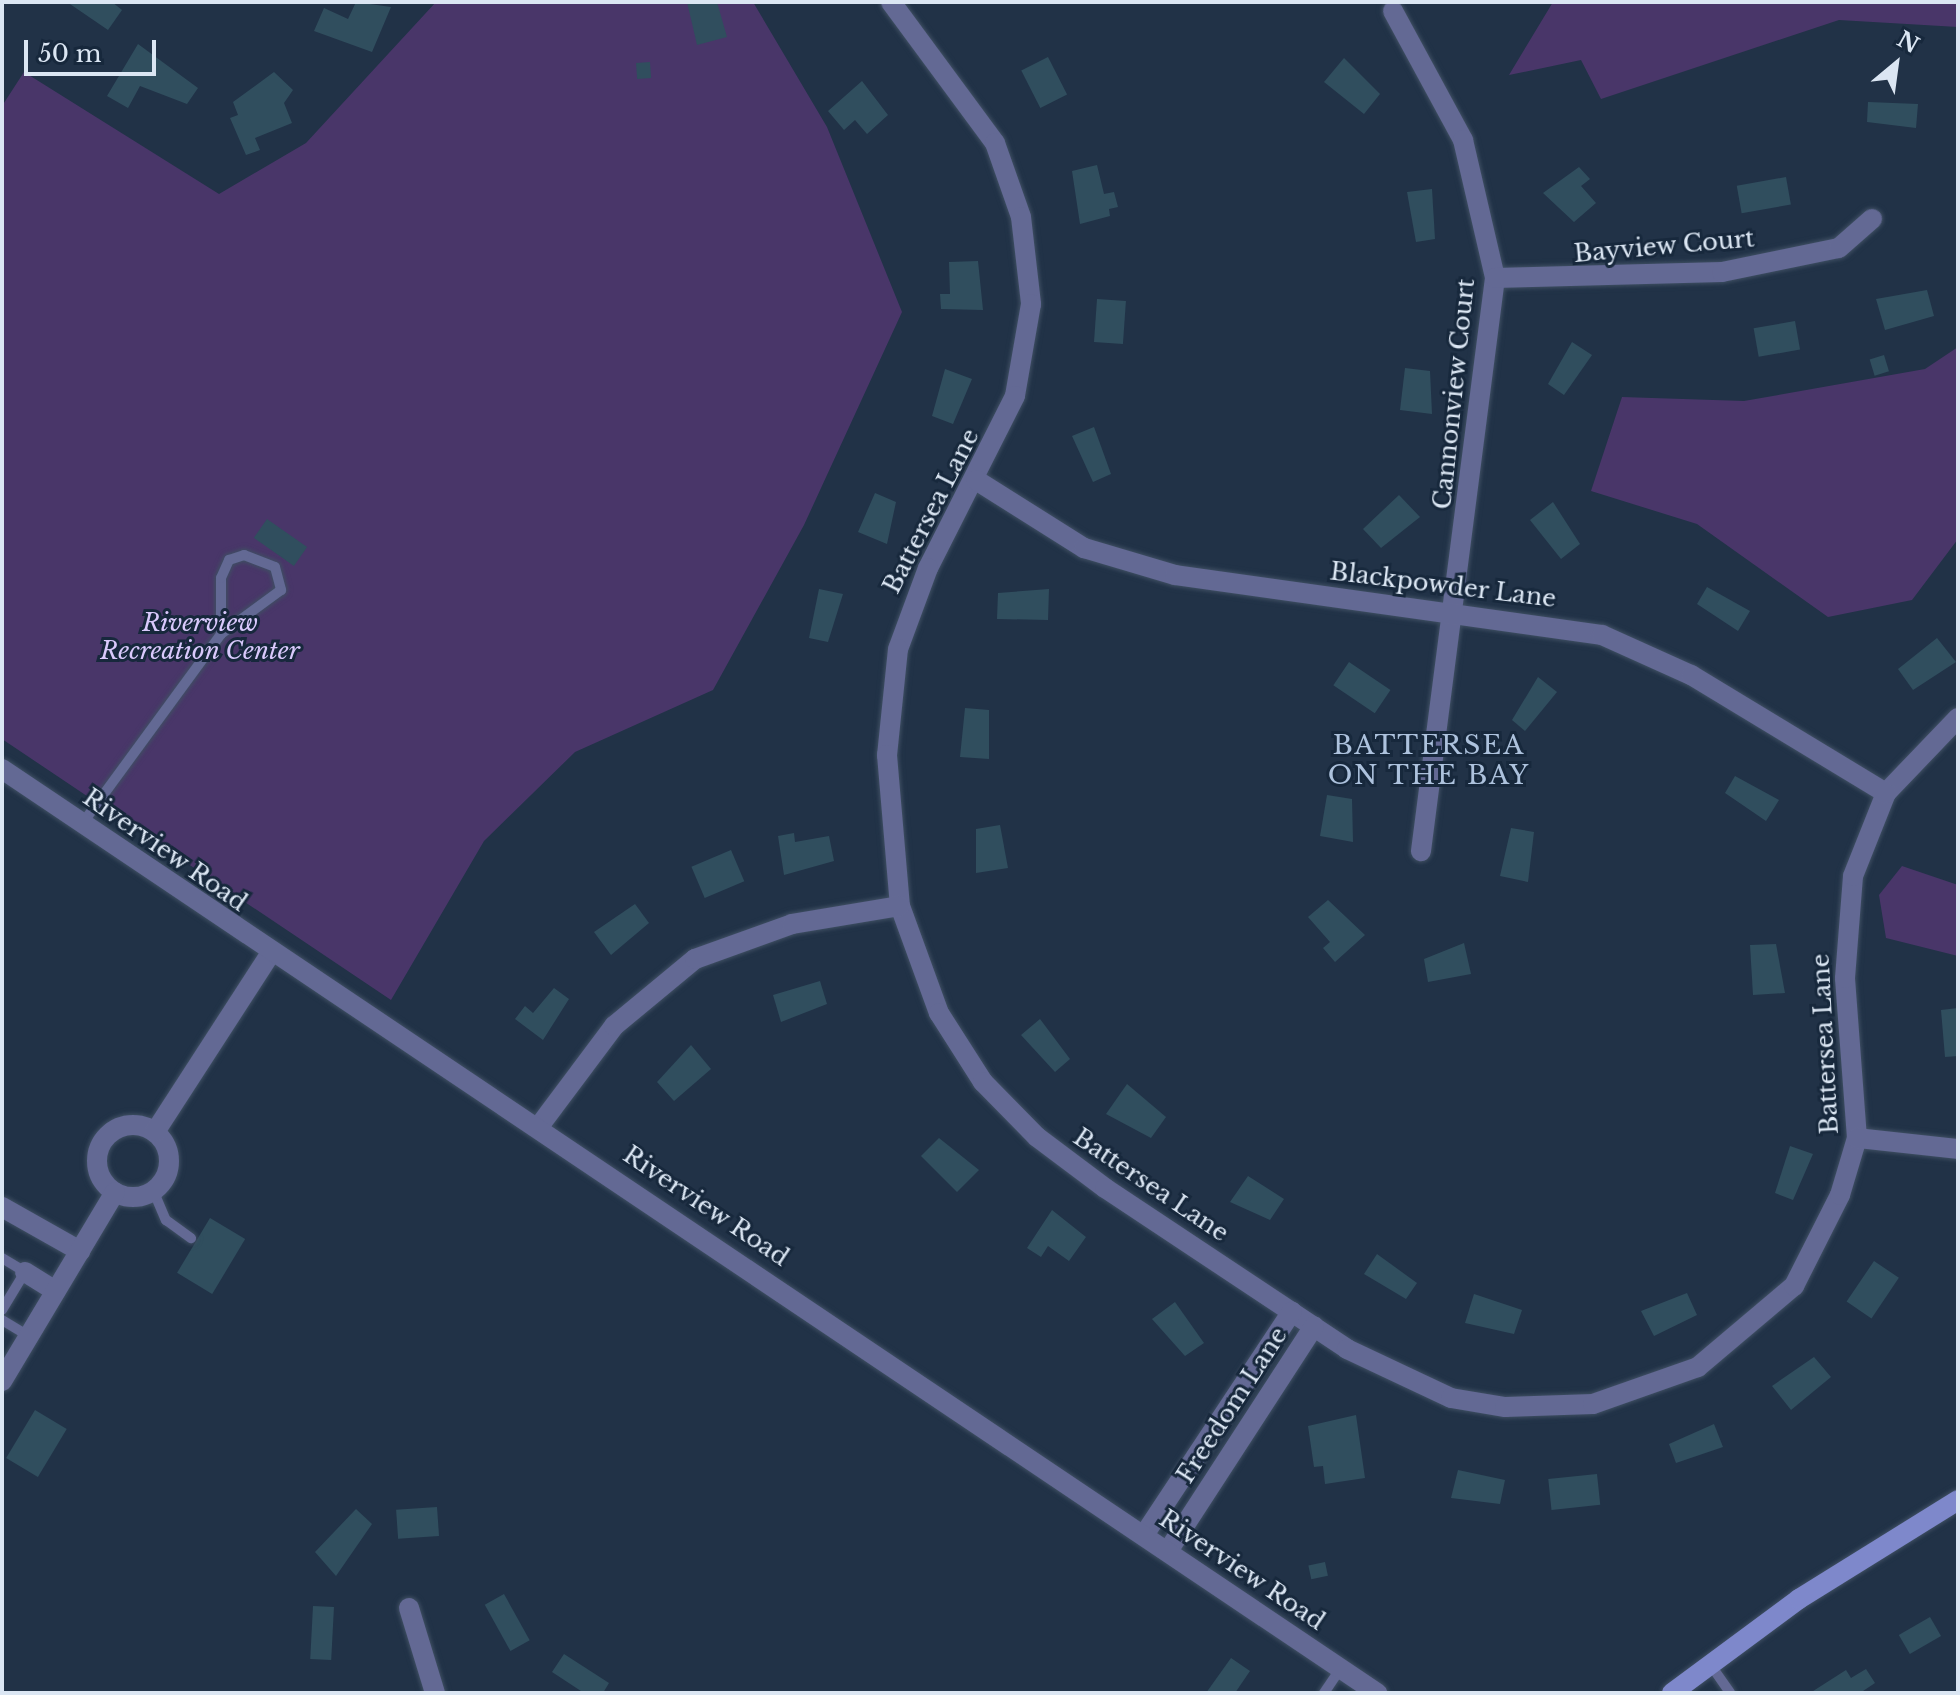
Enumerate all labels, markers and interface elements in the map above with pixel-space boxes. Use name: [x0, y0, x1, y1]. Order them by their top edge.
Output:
scale bar: [28, 24, 160, 74]
north arrow: [1856, 24, 1936, 104]
text: N: [1892, 26, 1923, 59]
text: 50 m: [38, 39, 101, 68]
street label: Bayview Court: [1572, 224, 1756, 268]
street label: Cannonview Court: [1428, 277, 1480, 511]
street label: Battersea Lane: [877, 424, 985, 598]
street label: Blackpowder Lane: [1328, 557, 1558, 613]
park label: Riverview Recreation Center: [100, 609, 300, 665]
district label: BATTERSEA ON THE BAY: [1327, 730, 1531, 792]
street label: Riverview Road: [77, 783, 253, 917]
street label: Battersea Lane: [1806, 953, 1844, 1135]
street label: Battersea Lane: [1068, 1122, 1234, 1248]
street label: Riverview Road: [618, 1140, 794, 1272]
street label: Freedom Lane: [1171, 1322, 1293, 1488]
street label: Riverview Road: [1154, 1504, 1330, 1636]

